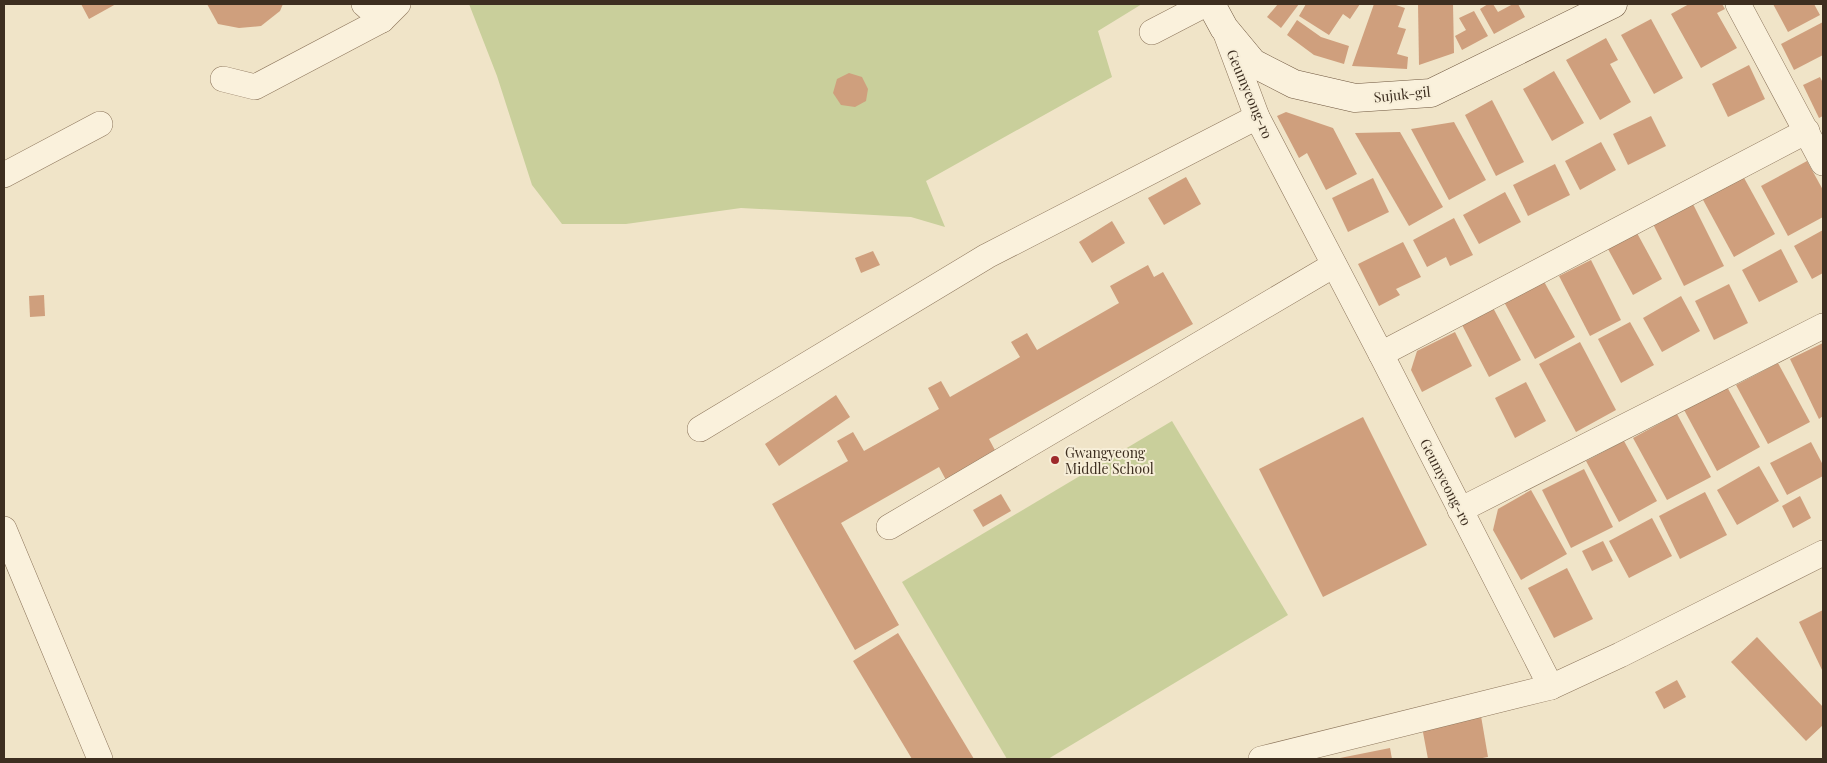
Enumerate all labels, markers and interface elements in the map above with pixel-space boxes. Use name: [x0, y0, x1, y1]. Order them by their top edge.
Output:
street label: Geumyeong-ro: [1223, 47, 1277, 142]
street label: Sujuk-gil: [1373, 82, 1431, 106]
street label: Geumyeong-ro: [1416, 435, 1476, 529]
place label: Gwangyeong Middle School: [1065, 443, 1154, 478]
marker: Gwangyeong Middle School: [1049, 454, 1061, 466]

